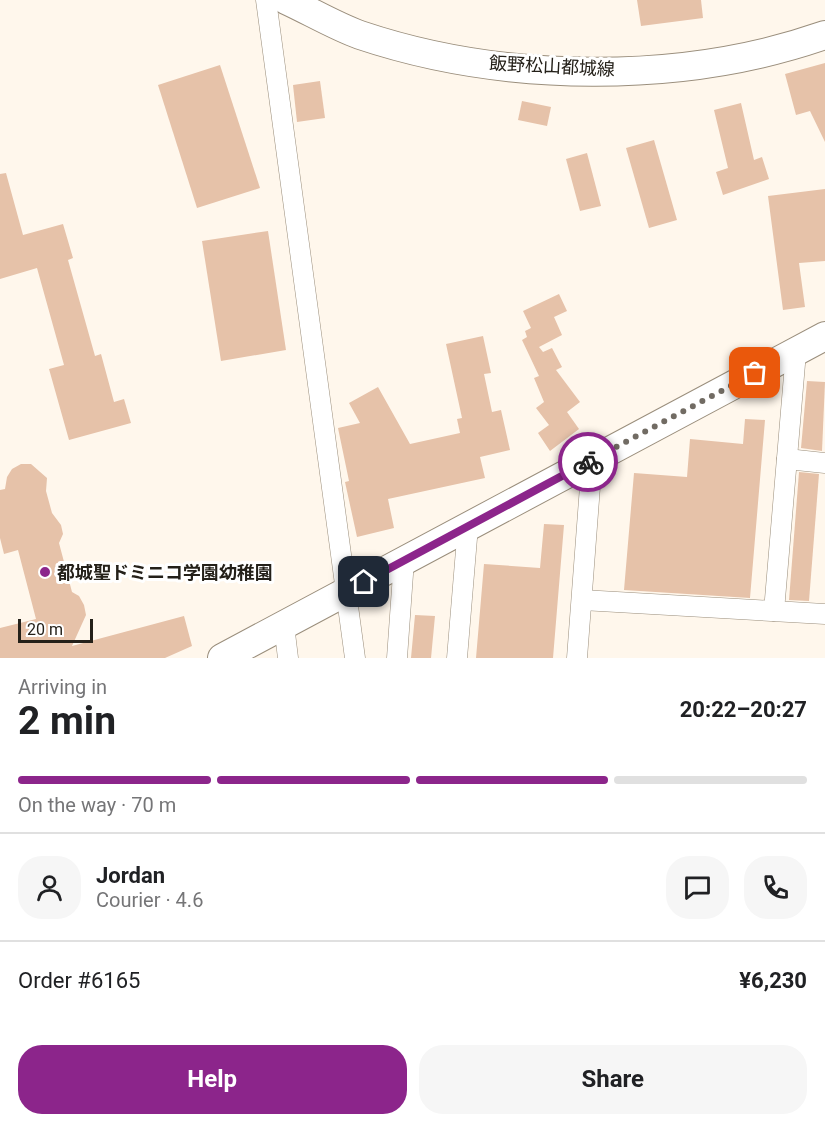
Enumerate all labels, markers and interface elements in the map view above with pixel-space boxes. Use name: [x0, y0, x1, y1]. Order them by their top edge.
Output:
street label: 飯野松山都城線: [489, 52, 615, 80]
pin: [729, 347, 780, 398]
icon: bag: [738, 356, 771, 389]
courier: [558, 432, 618, 492]
icon: bike: [572, 446, 605, 479]
pin: [338, 556, 389, 607]
place label: 都城聖ドミニコ学園幼稚園: [57, 562, 273, 583]
marker: 都城聖ドミニコ学園幼稚園: [38, 565, 52, 579]
icon: home: [347, 565, 380, 598]
scale bar: [18, 616, 93, 644]
text: 20 m: [27, 620, 63, 639]
text: Arriving in: [18, 675, 107, 699]
text: 20:22–20:27: [680, 697, 807, 722]
text: 2 min: [18, 698, 116, 744]
text: On the way · 70 m: [18, 793, 176, 817]
button: person: [18, 856, 81, 919]
button: chat: [666, 856, 729, 919]
button: phone: [744, 856, 807, 919]
text: Jordan: [96, 863, 165, 888]
text: Courier · 4.6: [96, 888, 203, 912]
text: Order #6165: [18, 968, 140, 993]
text: ¥6,230: [739, 968, 807, 993]
button: Help: [18, 1045, 407, 1114]
button: Share: [419, 1045, 807, 1114]

